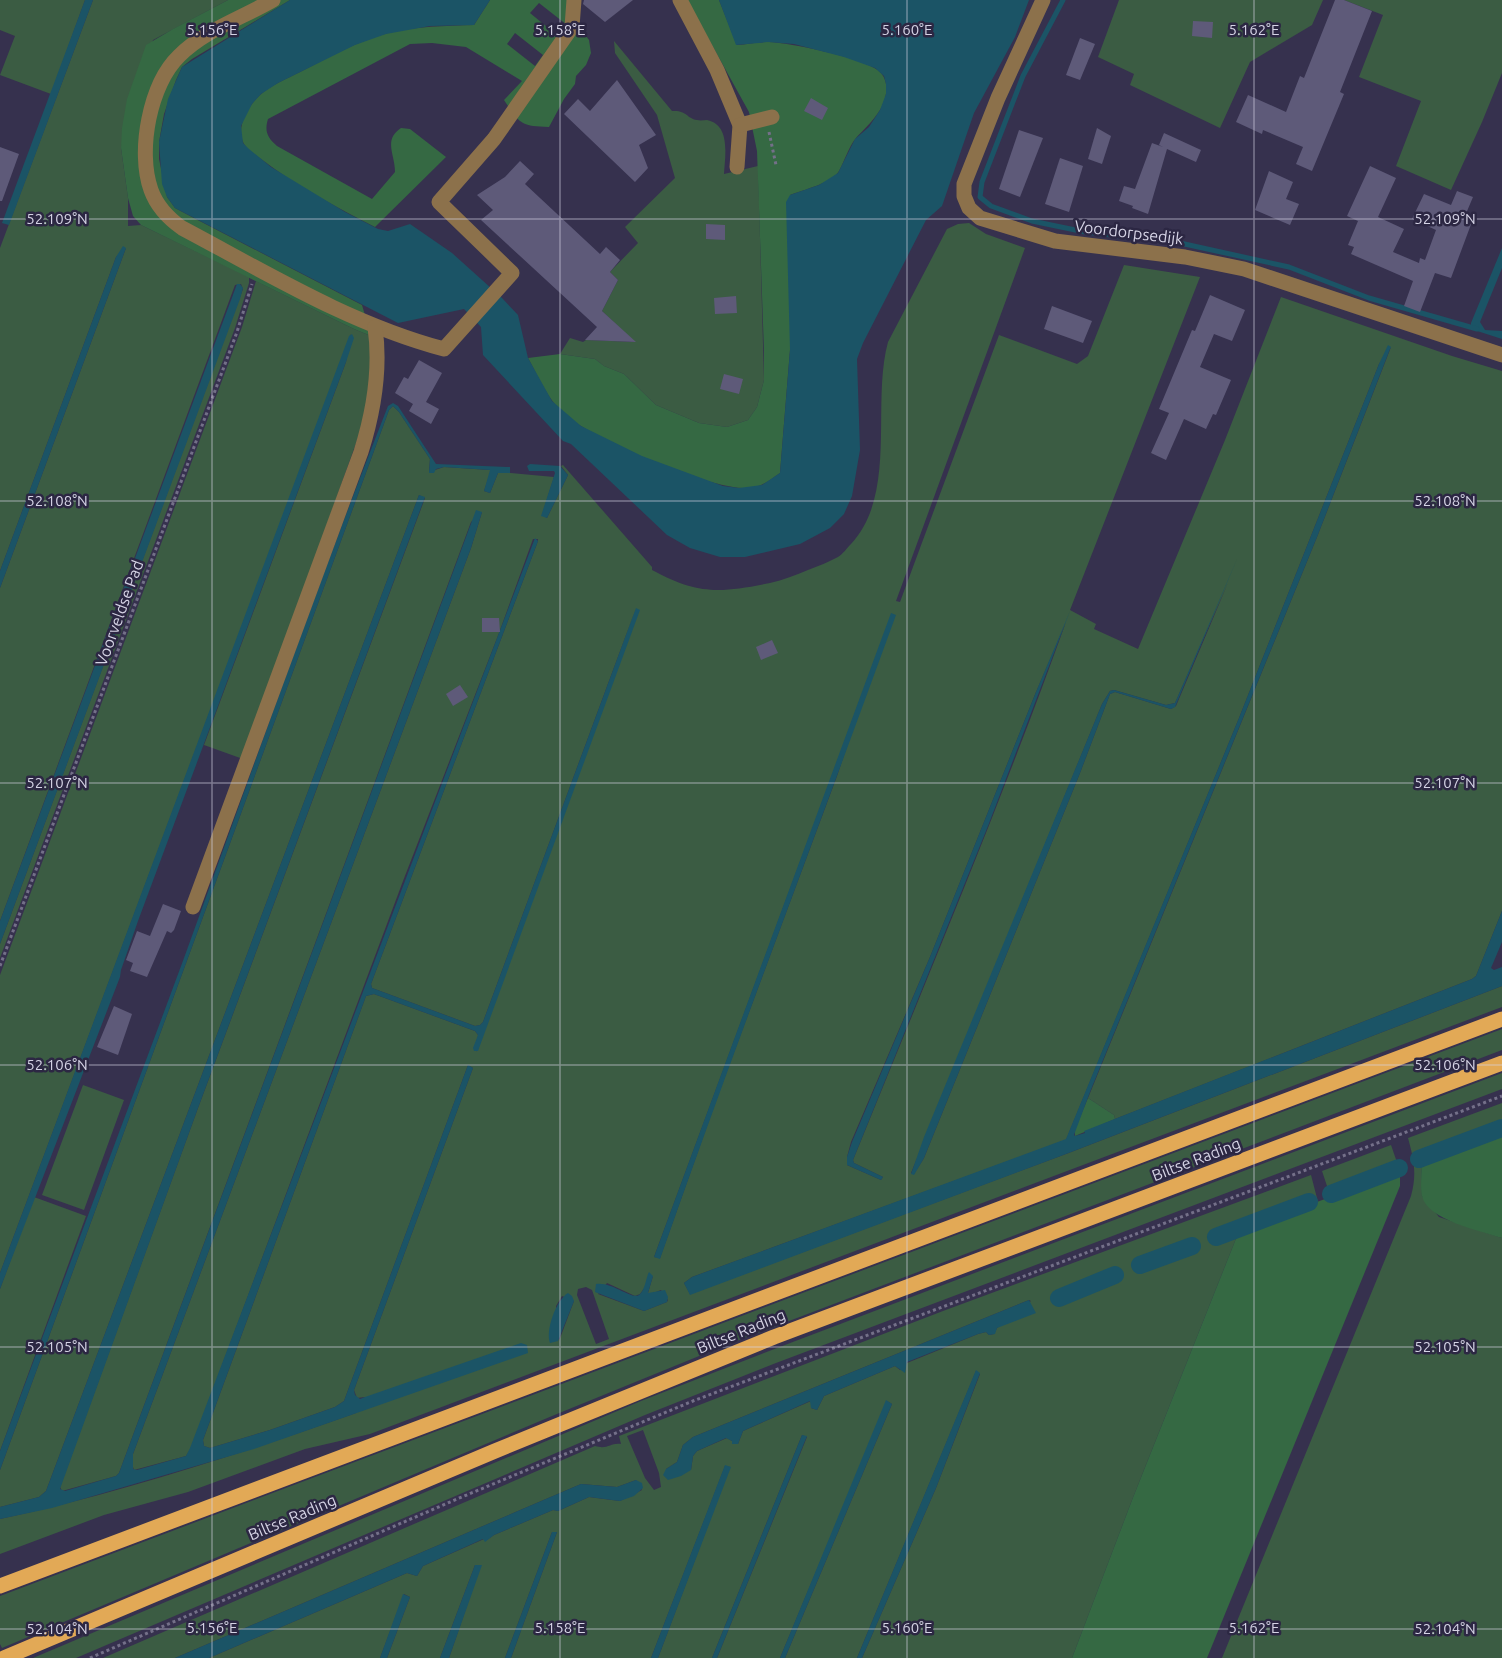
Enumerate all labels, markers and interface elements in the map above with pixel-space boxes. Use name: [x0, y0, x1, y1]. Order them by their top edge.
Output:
text: 5.156°E: [187, 21, 237, 38]
text: 5.158°E: [535, 21, 585, 38]
text: 5.160°E: [882, 21, 932, 38]
text: 5.162°E: [1229, 21, 1279, 38]
text: 52.109°N: [26, 210, 88, 227]
text: 52.109°N: [1414, 210, 1476, 227]
street label: Voordorpsedijk: [1074, 216, 1184, 248]
text: 52.108°N: [26, 492, 88, 509]
text: 52.108°N: [1414, 492, 1476, 509]
street label: Voorveldse Pad: [92, 558, 146, 668]
text: 52.107°N: [26, 774, 88, 791]
text: 52.107°N: [1414, 774, 1476, 791]
text: 52.106°N: [26, 1056, 88, 1073]
text: 52.106°N: [1414, 1056, 1476, 1073]
street label: Biltse Rading: [1149, 1134, 1243, 1184]
street label: Biltse Rading: [694, 1305, 788, 1357]
text: 52.105°N: [26, 1338, 88, 1355]
text: 52.105°N: [1414, 1338, 1476, 1355]
street label: Biltse Rading: [245, 1490, 339, 1544]
text: 5.156°E: [187, 1619, 237, 1636]
text: 5.158°E: [535, 1619, 585, 1636]
text: 5.160°E: [882, 1619, 932, 1636]
text: 5.162°E: [1229, 1619, 1279, 1636]
text: 52.104°N: [26, 1620, 88, 1637]
text: 52.104°N: [1414, 1620, 1476, 1637]

